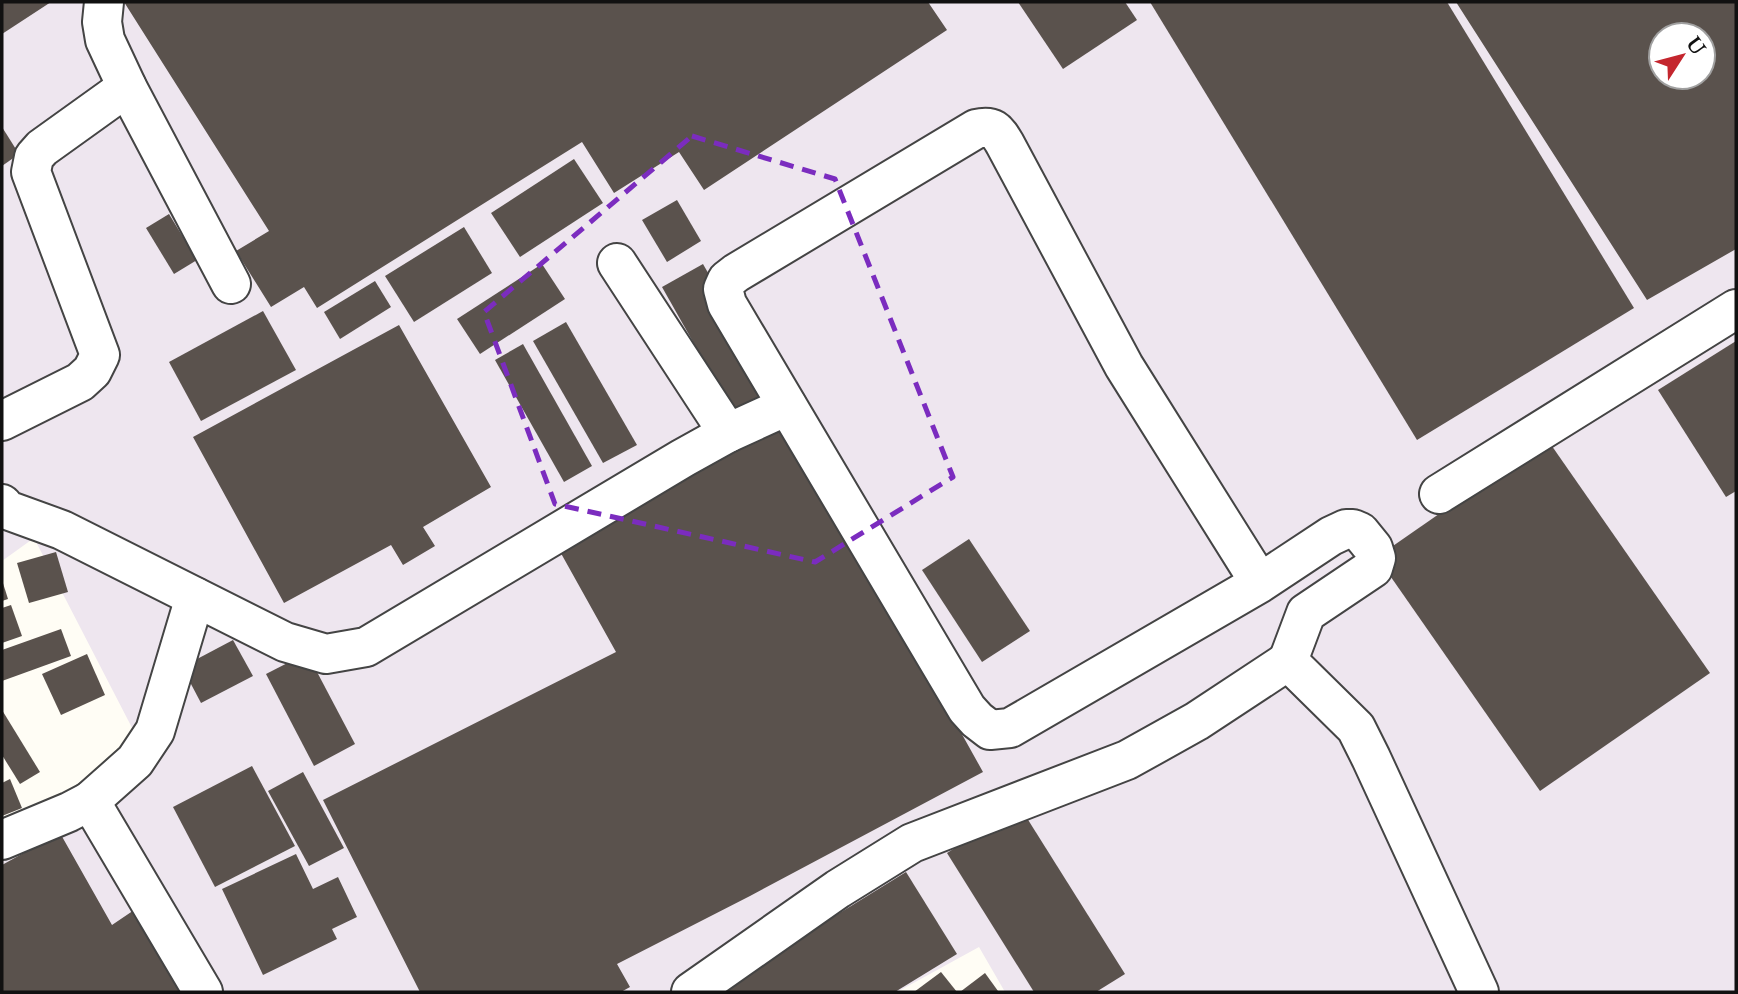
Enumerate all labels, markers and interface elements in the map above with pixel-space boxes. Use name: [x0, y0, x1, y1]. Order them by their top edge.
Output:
north arrow: [1647, 21, 1717, 91]
text: U: [1681, 33, 1710, 60]

